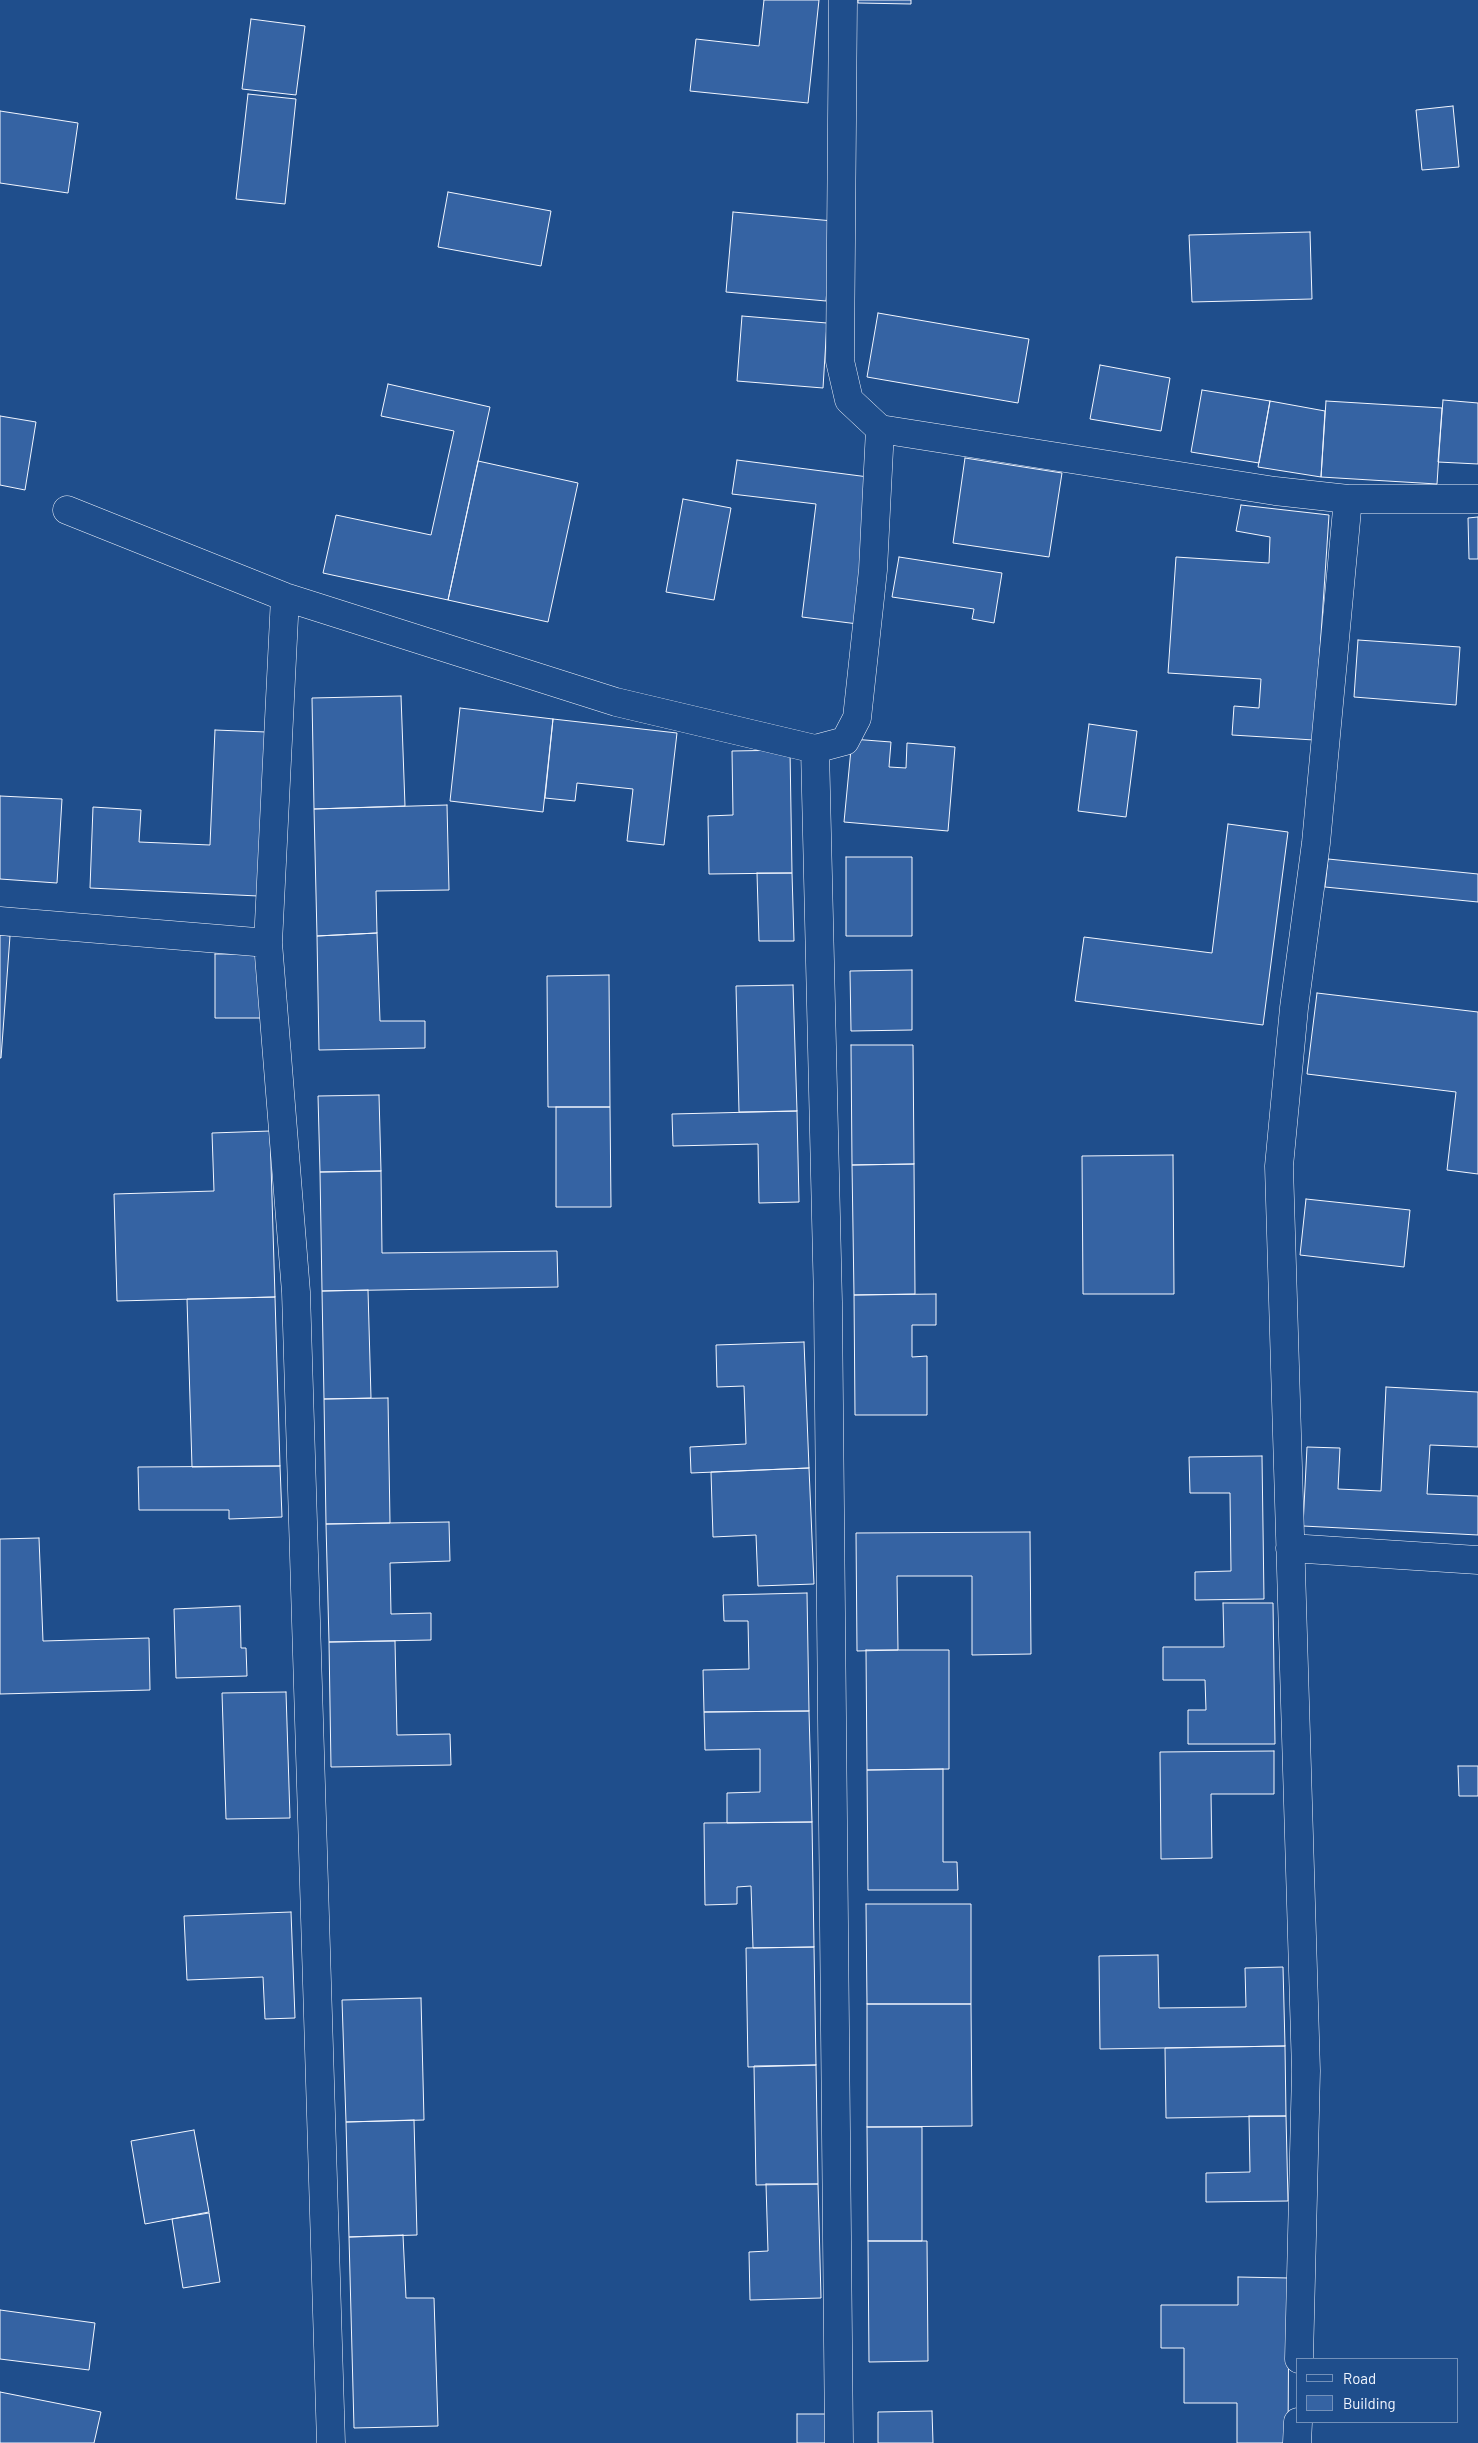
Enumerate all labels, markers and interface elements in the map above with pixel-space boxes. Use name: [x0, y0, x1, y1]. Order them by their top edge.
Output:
legend: [1296, 2358, 1458, 2423]
text: Road: [1343, 2369, 1376, 2387]
text: Building: [1343, 2394, 1396, 2412]

